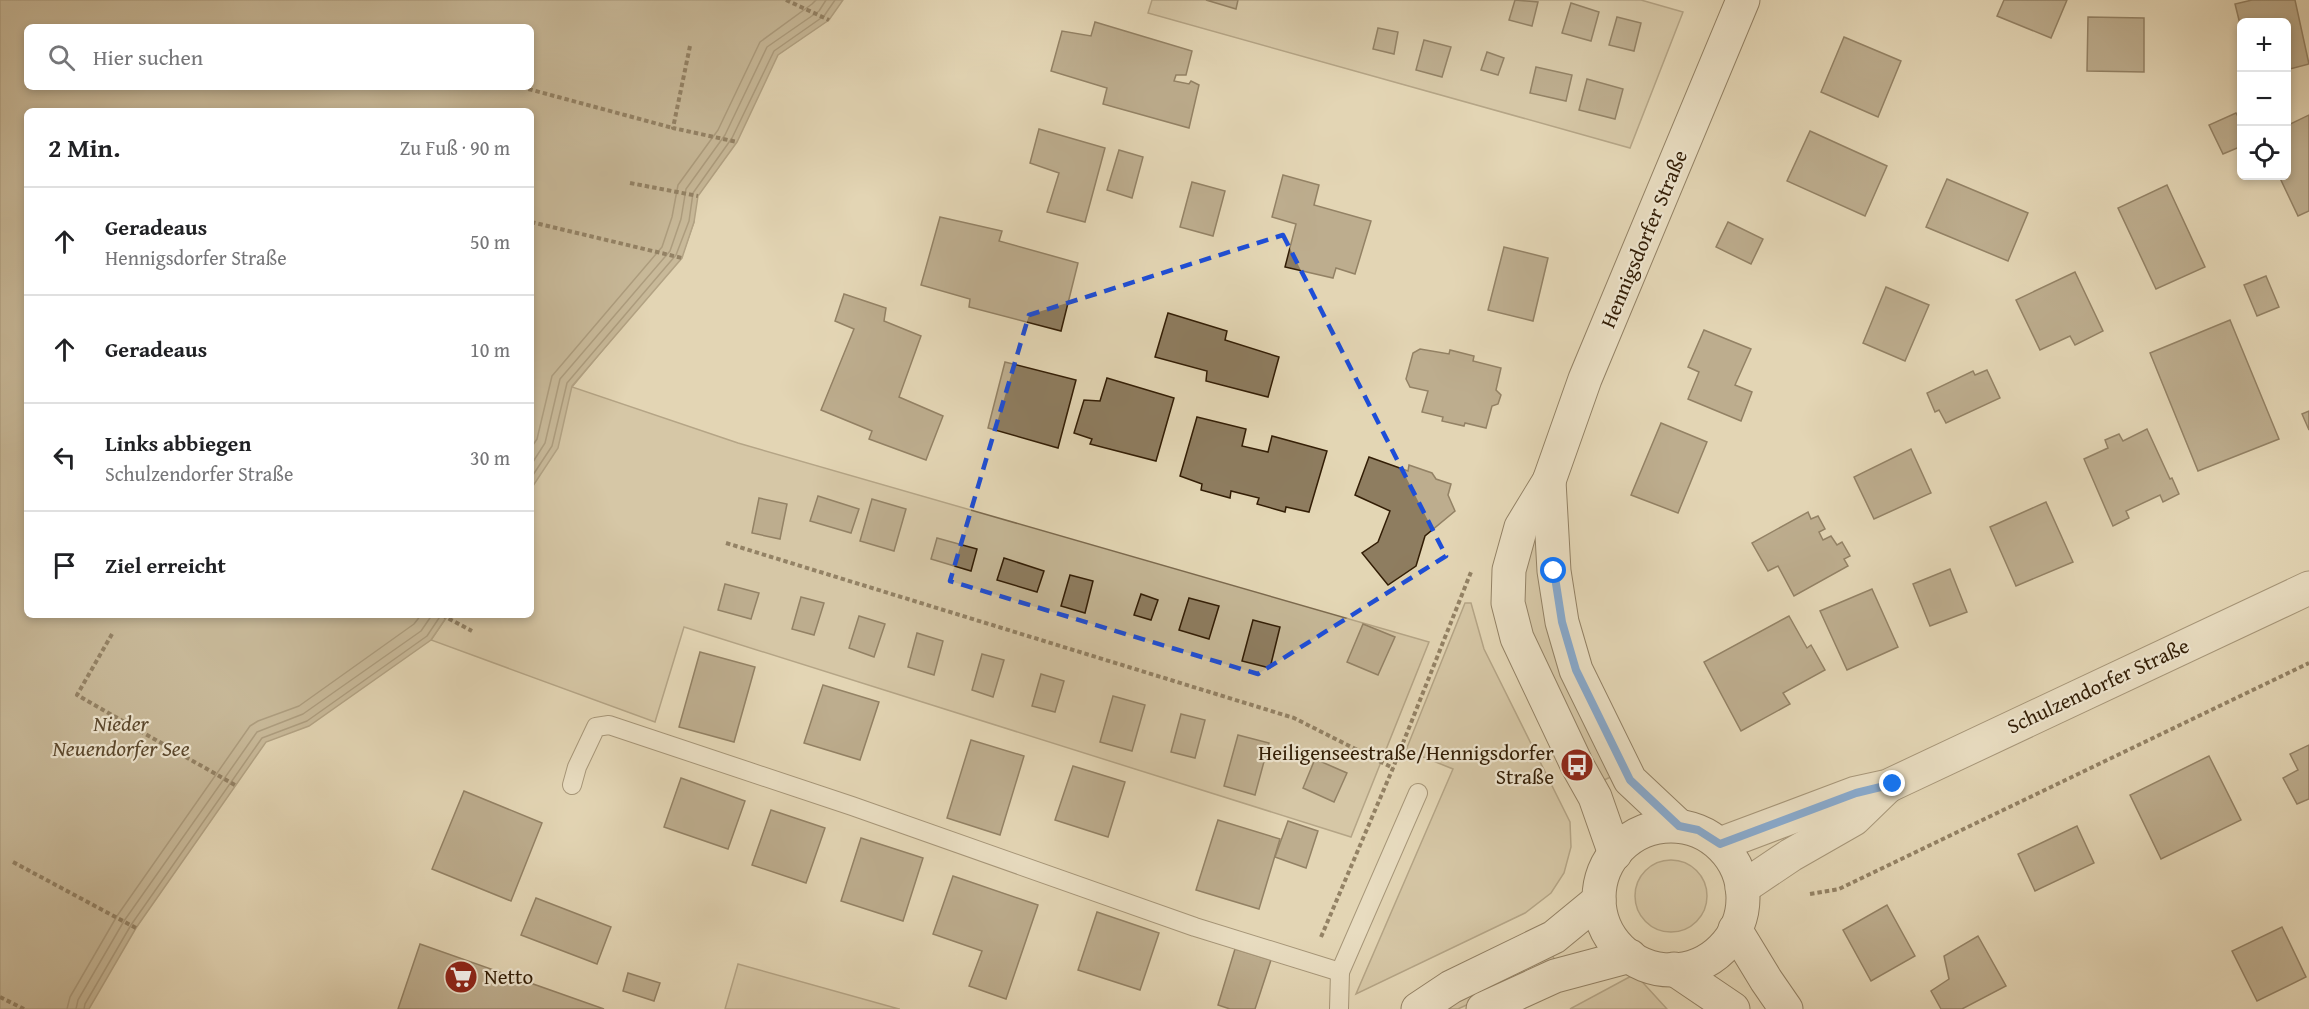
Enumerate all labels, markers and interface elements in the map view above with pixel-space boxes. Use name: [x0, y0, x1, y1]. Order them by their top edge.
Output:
map controls: [2237, 18, 2291, 180]
button: +: [2237, 18, 2291, 72]
search box: [24, 24, 534, 90]
icon: search: [45, 41, 78, 74]
text: Hier suchen: [93, 41, 203, 73]
button: −: [2237, 72, 2291, 126]
button: locate: [2237, 126, 2291, 180]
text: 2 Min.: [48, 128, 120, 167]
text: Zu Fuß · 90 m: [400, 133, 510, 162]
street label: Hennigsdorfer Straße: [1592, 145, 1695, 333]
text: Geradeaus: [105, 211, 207, 243]
icon: ahead: [48, 225, 81, 258]
text: 50 m: [470, 227, 510, 256]
text: Hennigsdorfer Straße: [105, 243, 287, 272]
icon: ahead: [48, 333, 81, 366]
text: Geradeaus: [105, 333, 207, 365]
text: 10 m: [470, 335, 510, 364]
text: Links abbiegen: [105, 427, 251, 459]
icon: left: [48, 441, 81, 474]
text: 30 m: [470, 443, 510, 472]
text: Schulzendorfer Straße: [105, 459, 293, 488]
icon: arrive: [48, 549, 81, 582]
text: Ziel erreicht: [105, 549, 226, 581]
route start: [1540, 557, 1566, 583]
street label: Schulzendorfer Straße: [2002, 630, 2194, 741]
water label: Nieder Neuendorfer See: [51, 707, 190, 764]
place label: Heiligenseestraße/Hennigsdorfer Straße: [1258, 737, 1554, 792]
bus stop icon: Heiligenseestraße/Hennigsdorfer Straße: [1559, 747, 1595, 783]
route end: [1879, 770, 1905, 796]
supermarket icon: Netto: [443, 959, 479, 995]
place label: Netto: [484, 961, 533, 992]

